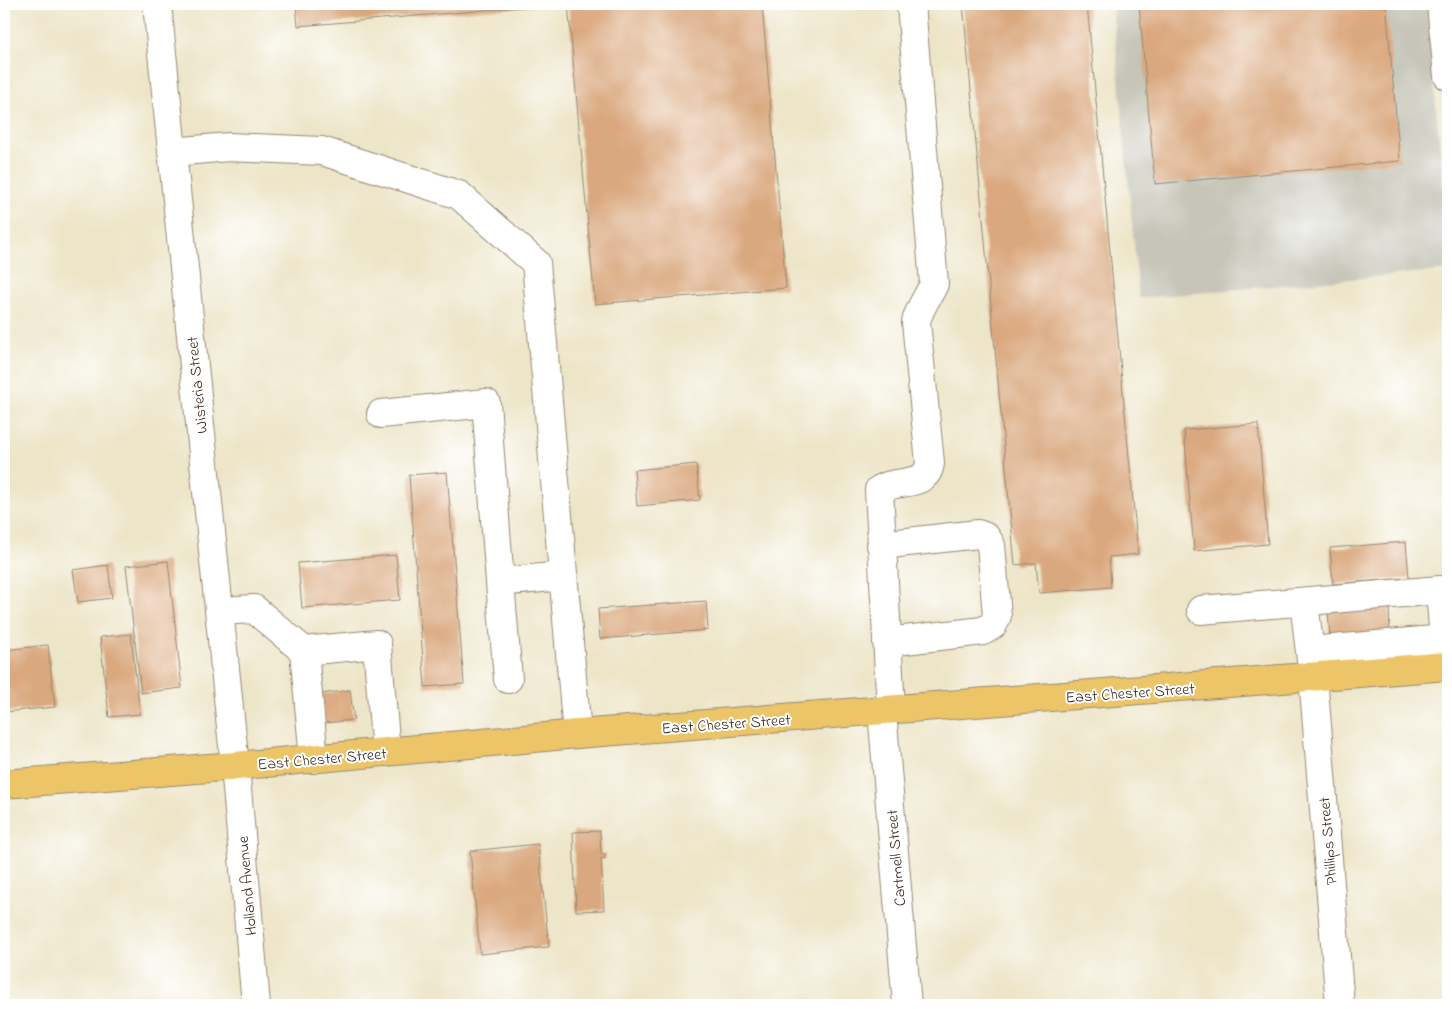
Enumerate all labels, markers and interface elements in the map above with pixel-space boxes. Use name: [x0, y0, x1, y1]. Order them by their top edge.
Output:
street label: Wisteria Street: [181, 334, 215, 435]
street label: East Chester Street: [1065, 677, 1196, 710]
street label: East Chester Street: [661, 708, 792, 741]
street label: East Chester Street: [257, 742, 388, 778]
street label: Phillips Street: [1313, 795, 1345, 886]
street label: Cartmell Street: [881, 808, 913, 907]
street label: Holland Avenue: [232, 834, 264, 937]

